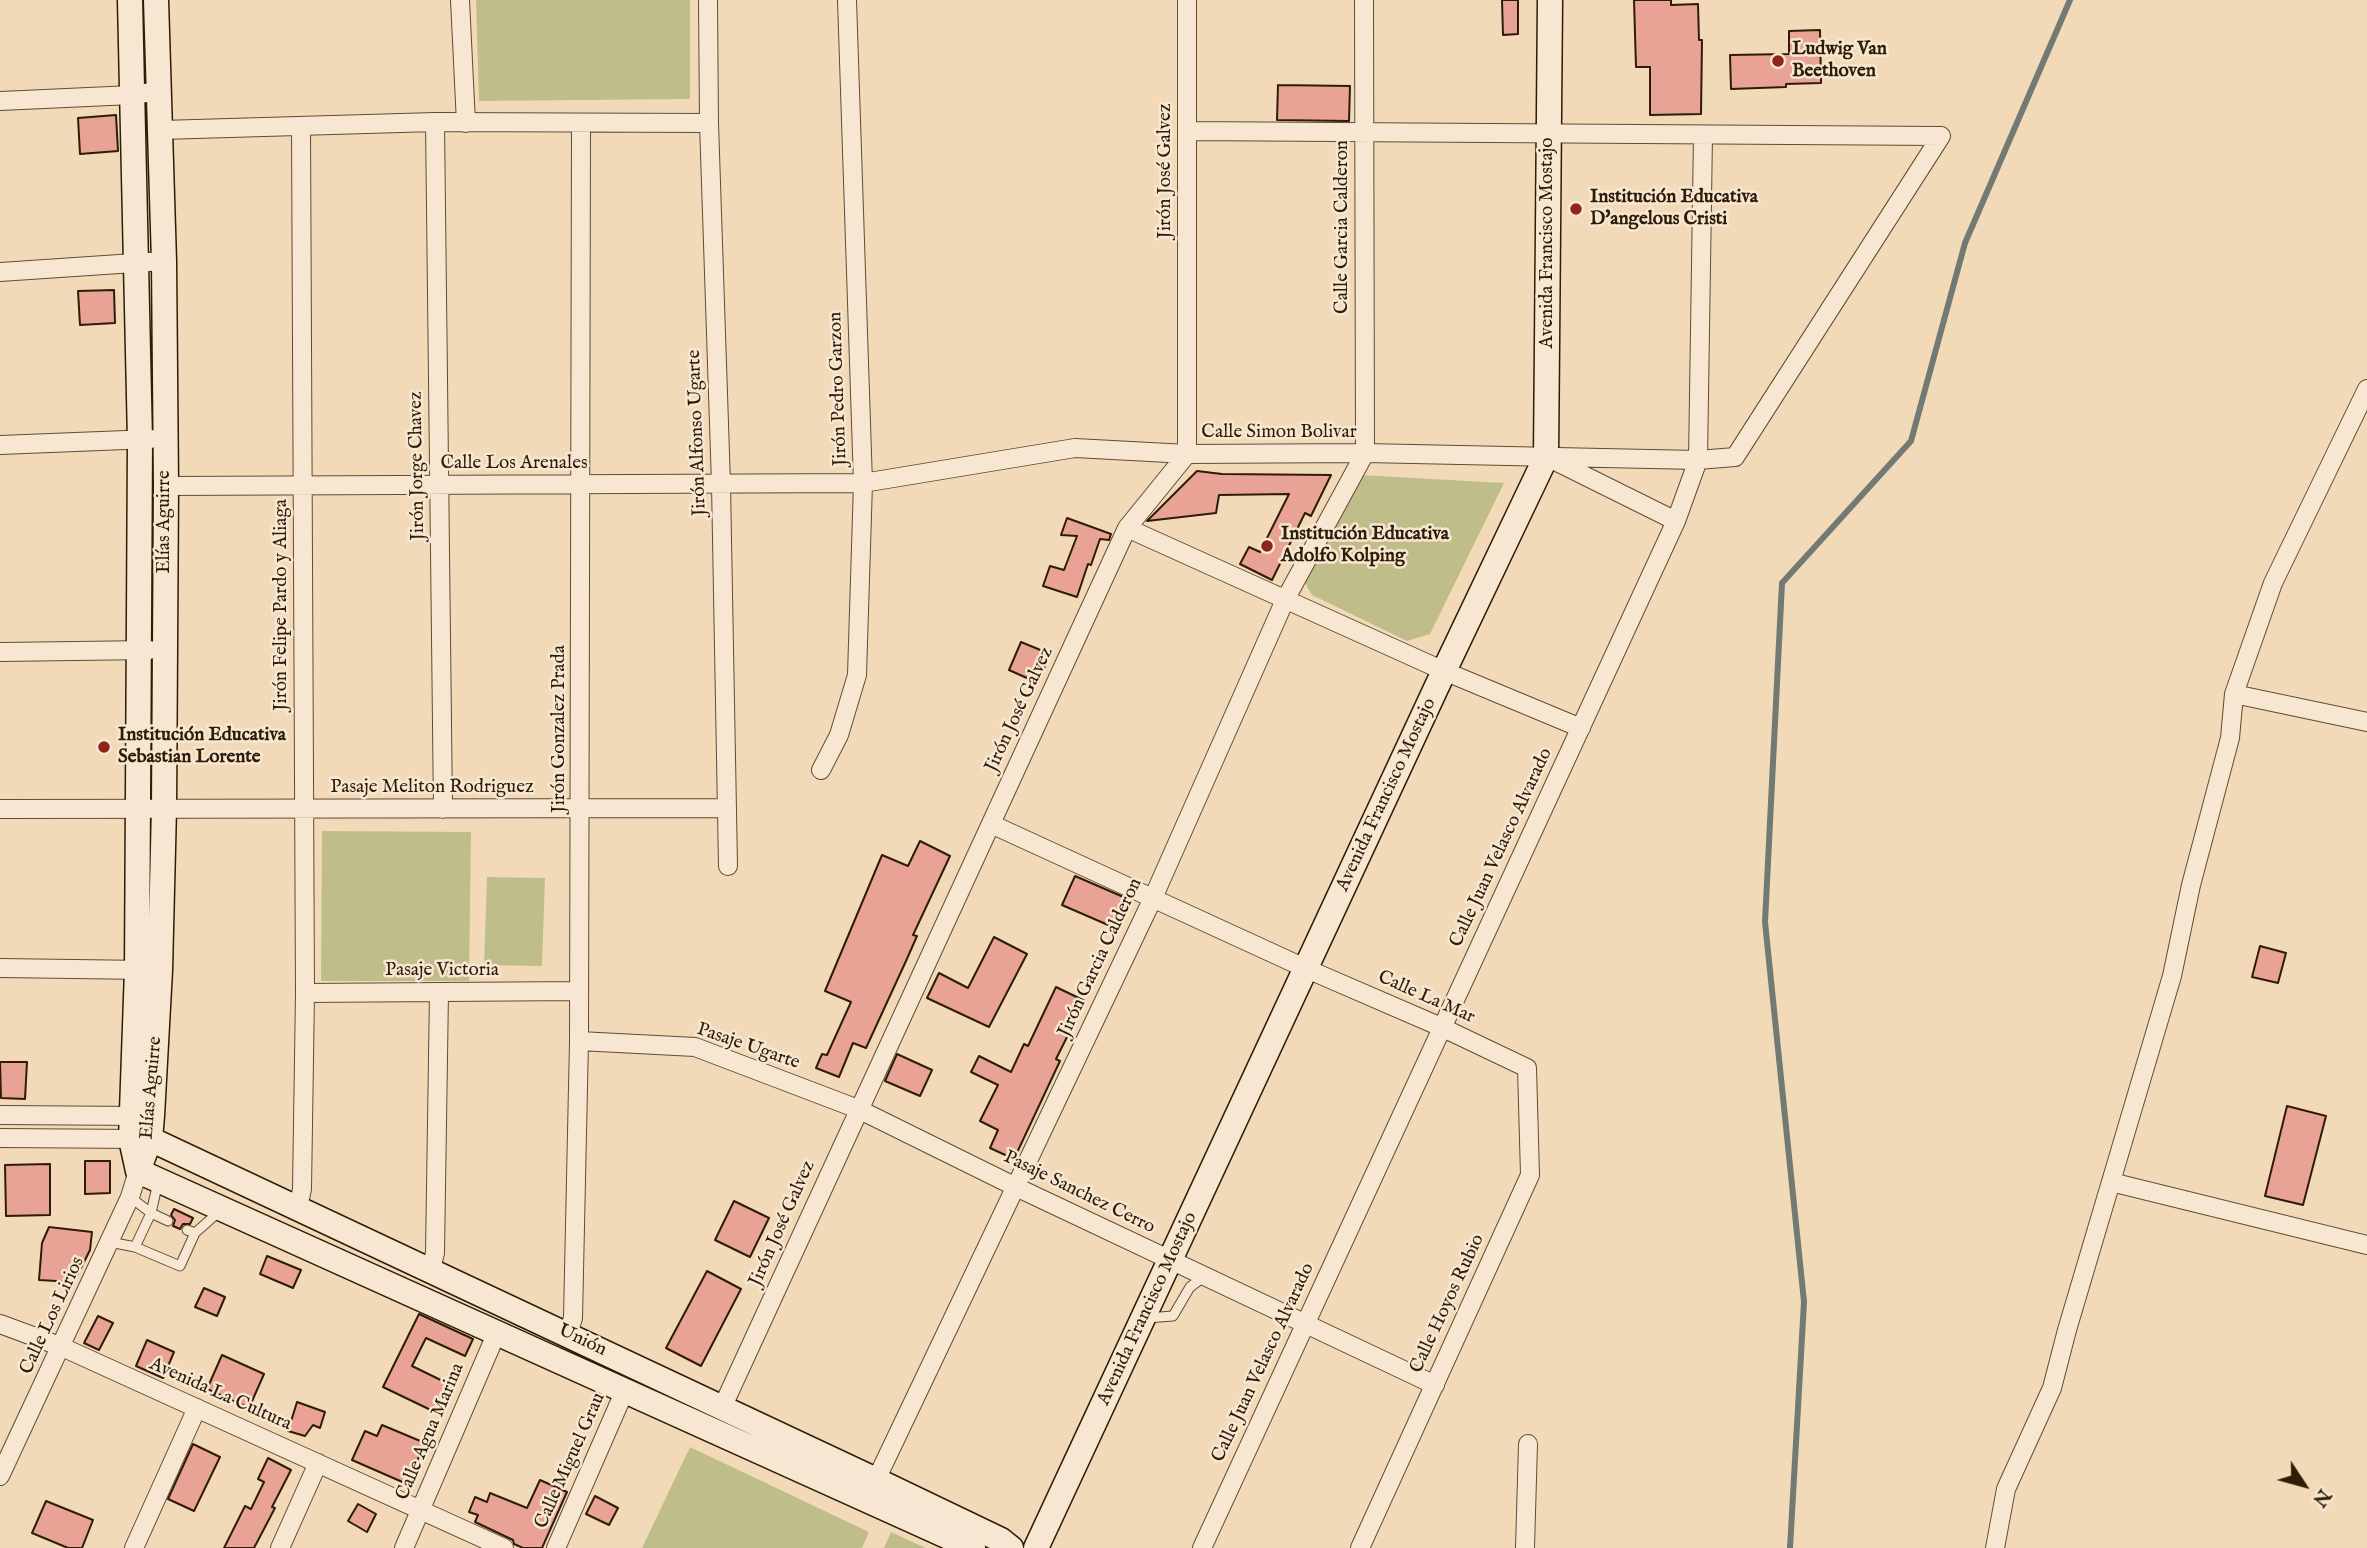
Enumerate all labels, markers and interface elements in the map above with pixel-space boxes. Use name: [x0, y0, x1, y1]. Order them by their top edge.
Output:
place label: Ludwig Van Beethoven: [1792, 39, 1887, 83]
marker: Ludwig Van Beethoven: [1770, 53, 1786, 69]
street label: Jirón José Galvez: [1155, 103, 1177, 239]
street label: Avenida Francisco Mostajo: [1537, 138, 1559, 348]
street label: Calle Garcia Calderon: [1332, 140, 1354, 314]
place label: Institución Educativa D'angelous Cristi: [1590, 187, 1758, 231]
marker: Institución Educativa D'angelous Cristi: [1568, 201, 1584, 217]
street label: Jirón Pedro Garzon: [825, 311, 853, 467]
street label: Jirón Alfonso Ugarte: [684, 349, 712, 517]
street label: Jirón Jorge Chavez: [405, 391, 431, 541]
street label: Calle Simon Bolivar: [1201, 422, 1357, 444]
street label: Calle Los Arenales: [440, 453, 588, 475]
street label: Elías Aguirre: [154, 470, 176, 574]
street label: Jirón Felipe Pardo y Aliaga: [271, 499, 293, 711]
place label: Institución Educativa Adolfo Kolping: [1281, 524, 1449, 568]
marker: Institución Educativa Adolfo Kolping: [1259, 538, 1275, 554]
street label: Jirón José Galvez: [981, 644, 1059, 776]
street label: Jirón Gonzalez Prada: [549, 645, 571, 813]
street label: Avenida Francisco Mostajo: [1332, 695, 1442, 895]
place label: Institución Educativa Sebastian Lorente: [118, 725, 286, 769]
marker: Institución Educativa Sebastian Lorente: [96, 739, 112, 755]
street label: Calle Juan Velasco Alvarado: [1446, 745, 1558, 951]
street label: Pasaje Meliton Rodriguez: [330, 777, 534, 799]
street label: Jirón Garcia Calderon: [1054, 875, 1148, 1041]
street label: Pasaje Victoria: [385, 960, 499, 982]
street label: Calle La Mar: [1374, 966, 1478, 1030]
street label: Pasaje Ugarte: [693, 1019, 803, 1075]
street label: Elías Aguirre: [136, 1036, 168, 1140]
street label: Pasaje Sanchez Cerro: [999, 1146, 1159, 1240]
street label: Jirón José Galvez: [745, 1158, 821, 1290]
street label: Avenida Francisco Mostajo: [1093, 1209, 1203, 1409]
street label: Calle Hoyos Rubio: [1406, 1231, 1490, 1377]
street label: Calle Los Lirios: [16, 1254, 90, 1378]
street label: Calle Juan Velasco Alvarado: [1208, 1260, 1320, 1466]
street label: Unión: [554, 1320, 610, 1362]
street label: Avenida La Cultura: [145, 1353, 295, 1437]
street label: Calle Agua Marina: [392, 1360, 470, 1504]
street label: Calle Miguel Grau: [531, 1390, 611, 1532]
north arrow: [2269, 1450, 2339, 1520]
text: N: [2306, 1484, 2336, 1511]

